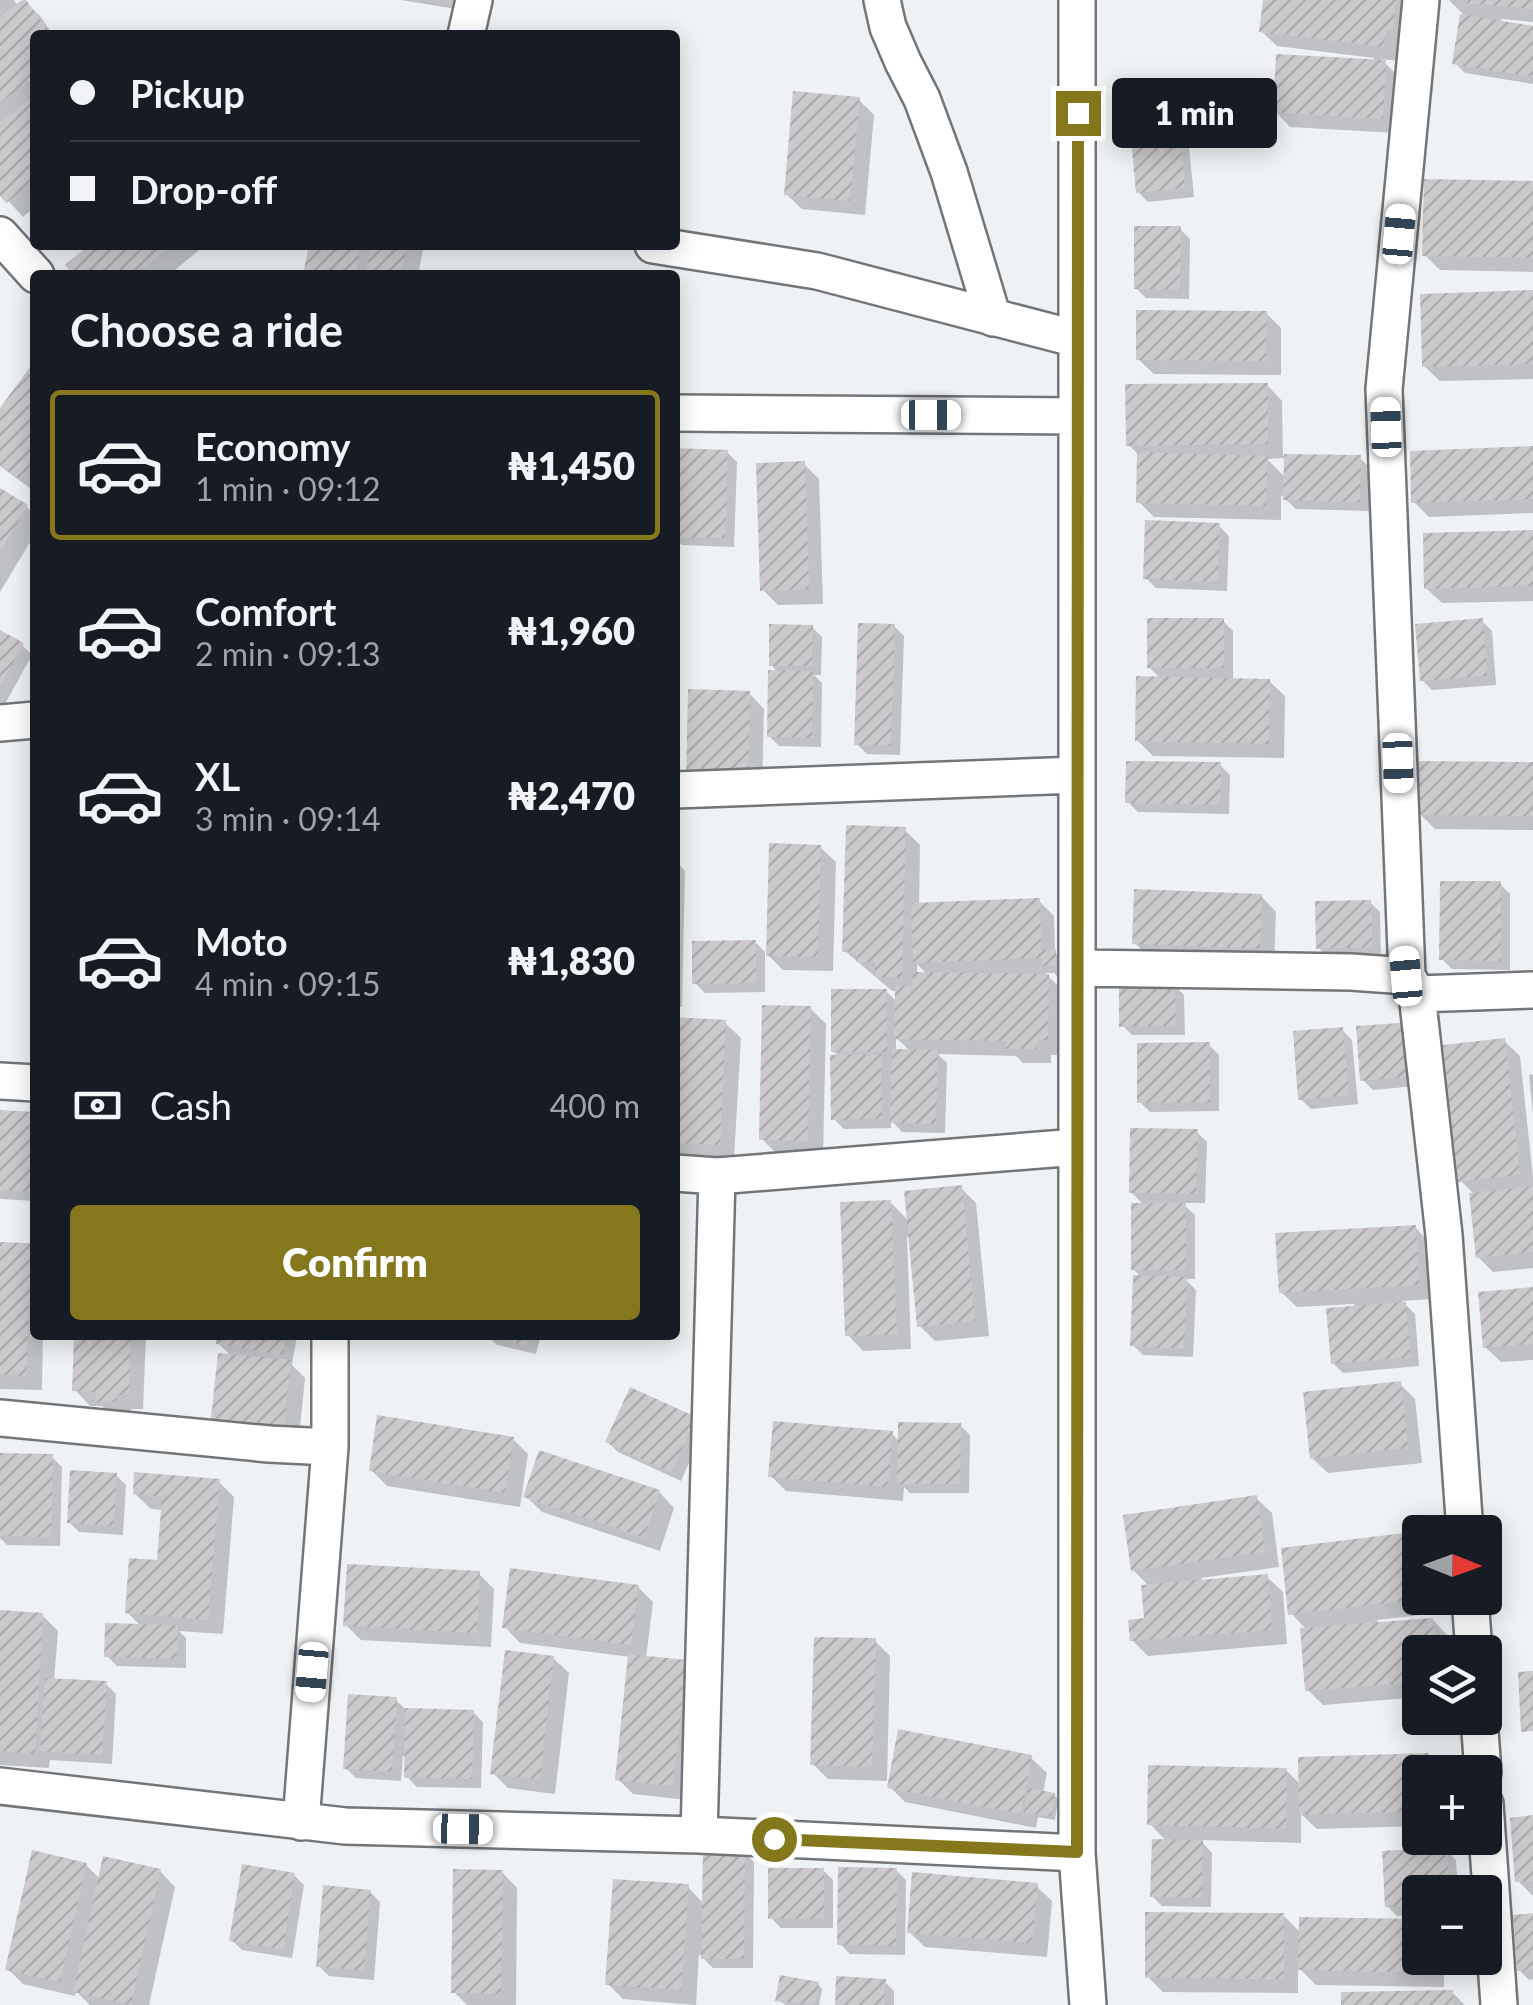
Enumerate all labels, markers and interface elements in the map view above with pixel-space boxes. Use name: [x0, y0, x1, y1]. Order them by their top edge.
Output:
text: Pickup: [130, 70, 245, 116]
callout: 1 min: [1113, 78, 1278, 148]
route end: [1056, 91, 1101, 136]
text: 1 min: [1155, 93, 1234, 132]
text: Drop-off: [130, 166, 277, 212]
car: [1381, 203, 1417, 265]
text: Choose a ride: [70, 303, 343, 357]
car: [1370, 396, 1402, 458]
car: [901, 400, 961, 430]
icon: car: [75, 420, 165, 510]
text: Economy: [195, 423, 350, 469]
text: ₦1,450: [507, 442, 635, 488]
text: 1 min · 09:12: [195, 469, 381, 508]
icon: car: [75, 585, 165, 675]
text: Comfort: [195, 588, 336, 634]
text: ₦1,960: [507, 607, 635, 653]
text: 2 min · 09:13: [195, 634, 381, 673]
car: [1382, 732, 1414, 794]
icon: car: [75, 750, 165, 840]
text: XL: [195, 753, 240, 799]
text: ₦2,470: [507, 772, 635, 818]
text: 3 min · 09:14: [195, 799, 381, 838]
icon: car: [75, 915, 165, 1005]
text: Moto: [195, 918, 288, 964]
text: ₦1,830: [507, 937, 635, 983]
car: [1388, 945, 1424, 1007]
text: 4 min · 09:15: [195, 964, 381, 1003]
icon: cash: [70, 1078, 125, 1133]
text: Cash: [150, 1082, 232, 1128]
text: 400 m: [550, 1086, 640, 1125]
button: Confirm: [70, 1205, 640, 1320]
north arrow: [1402, 1515, 1502, 1615]
map controls: [1402, 1515, 1502, 1975]
button: layers: [1402, 1635, 1502, 1735]
car: [294, 1641, 330, 1703]
button: +: [1402, 1755, 1502, 1855]
car: [433, 1813, 493, 1845]
route start: [752, 1817, 797, 1862]
button: −: [1402, 1875, 1502, 1975]

